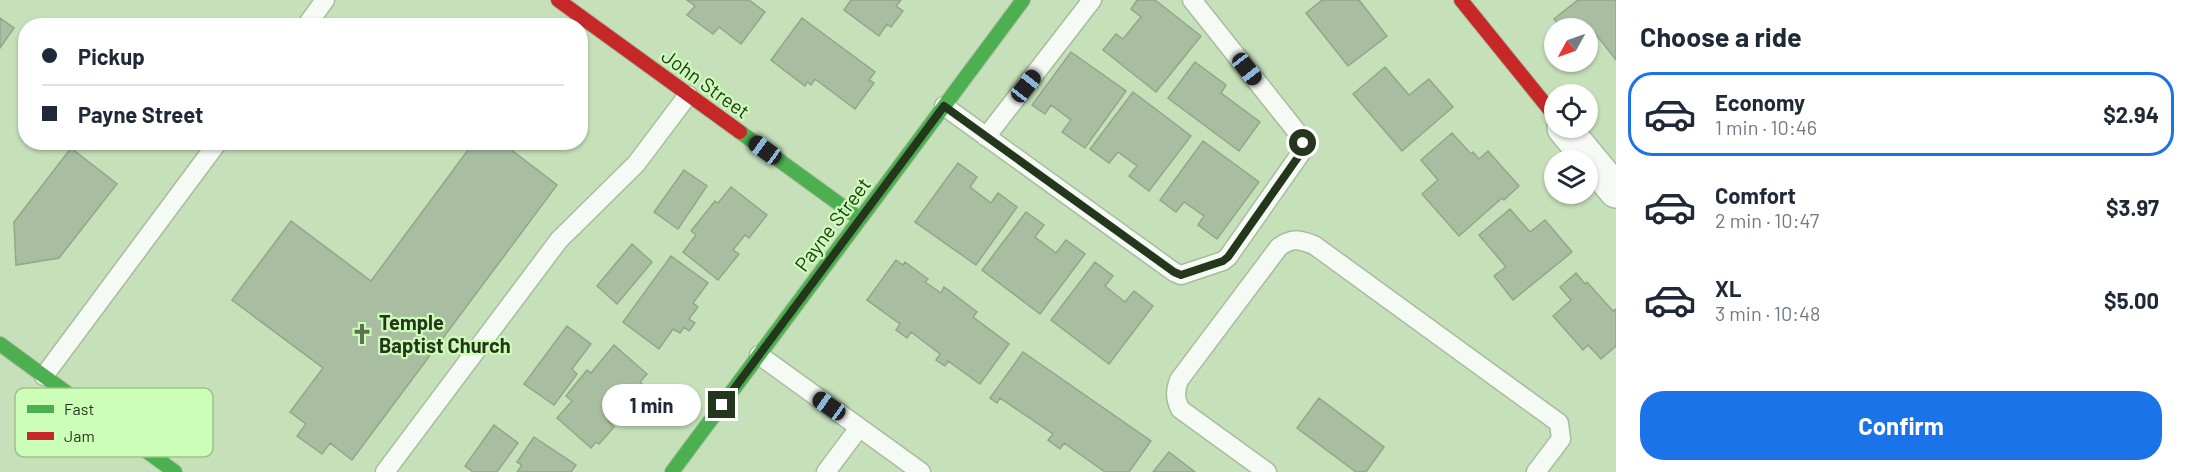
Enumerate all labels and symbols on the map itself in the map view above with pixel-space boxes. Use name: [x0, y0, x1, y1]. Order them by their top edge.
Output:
north arrow: [1544, 18, 1598, 72]
street label: John Street: [657, 43, 755, 123]
car: [1229, 49, 1265, 89]
car: [1008, 66, 1044, 106]
route start: [1289, 129, 1316, 156]
car: [745, 132, 785, 168]
street label: Payne Street: [789, 172, 875, 276]
place label: Temple Baptist Church: [379, 310, 511, 357]
church icon: Temple Baptist Church: [350, 322, 374, 346]
callout: 1 min: [602, 384, 701, 426]
legend: [15, 388, 213, 457]
car: [809, 388, 849, 424]
route end: [708, 391, 735, 418]
text: Fast: [64, 399, 94, 418]
text: Jam: [64, 426, 95, 445]

